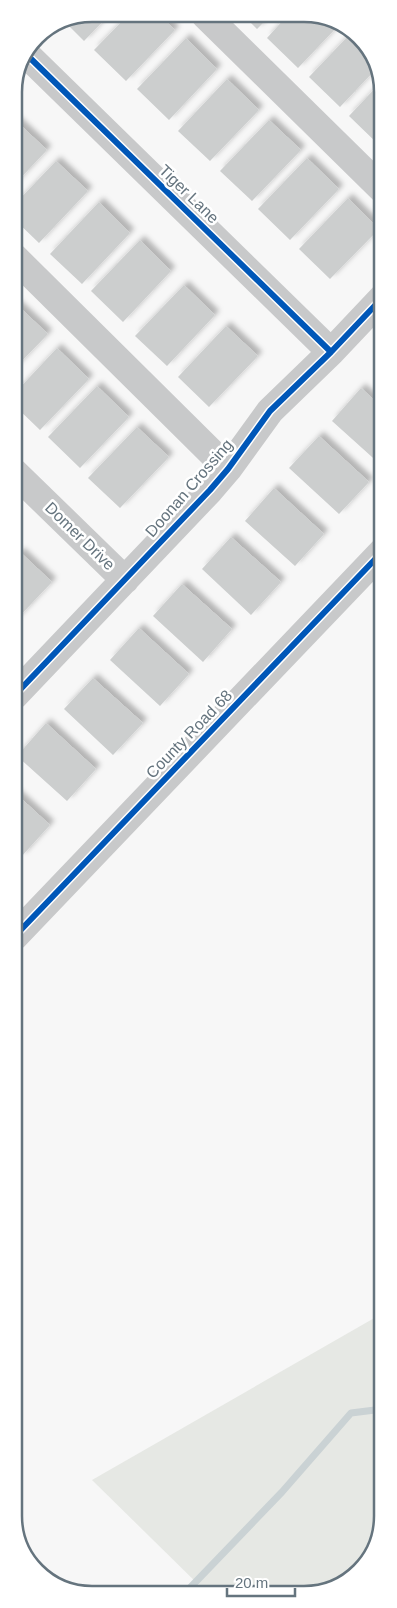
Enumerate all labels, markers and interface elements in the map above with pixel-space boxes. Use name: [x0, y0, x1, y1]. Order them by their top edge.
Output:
street label: Tiger Lane: [156, 162, 222, 227]
street label: Doonan Crossing: [142, 436, 236, 540]
street label: Domer Drive: [42, 499, 118, 573]
street label: County Road 68: [143, 686, 235, 781]
scale bar: [227, 1566, 294, 1598]
text: 20 m: [235, 1574, 268, 1591]

